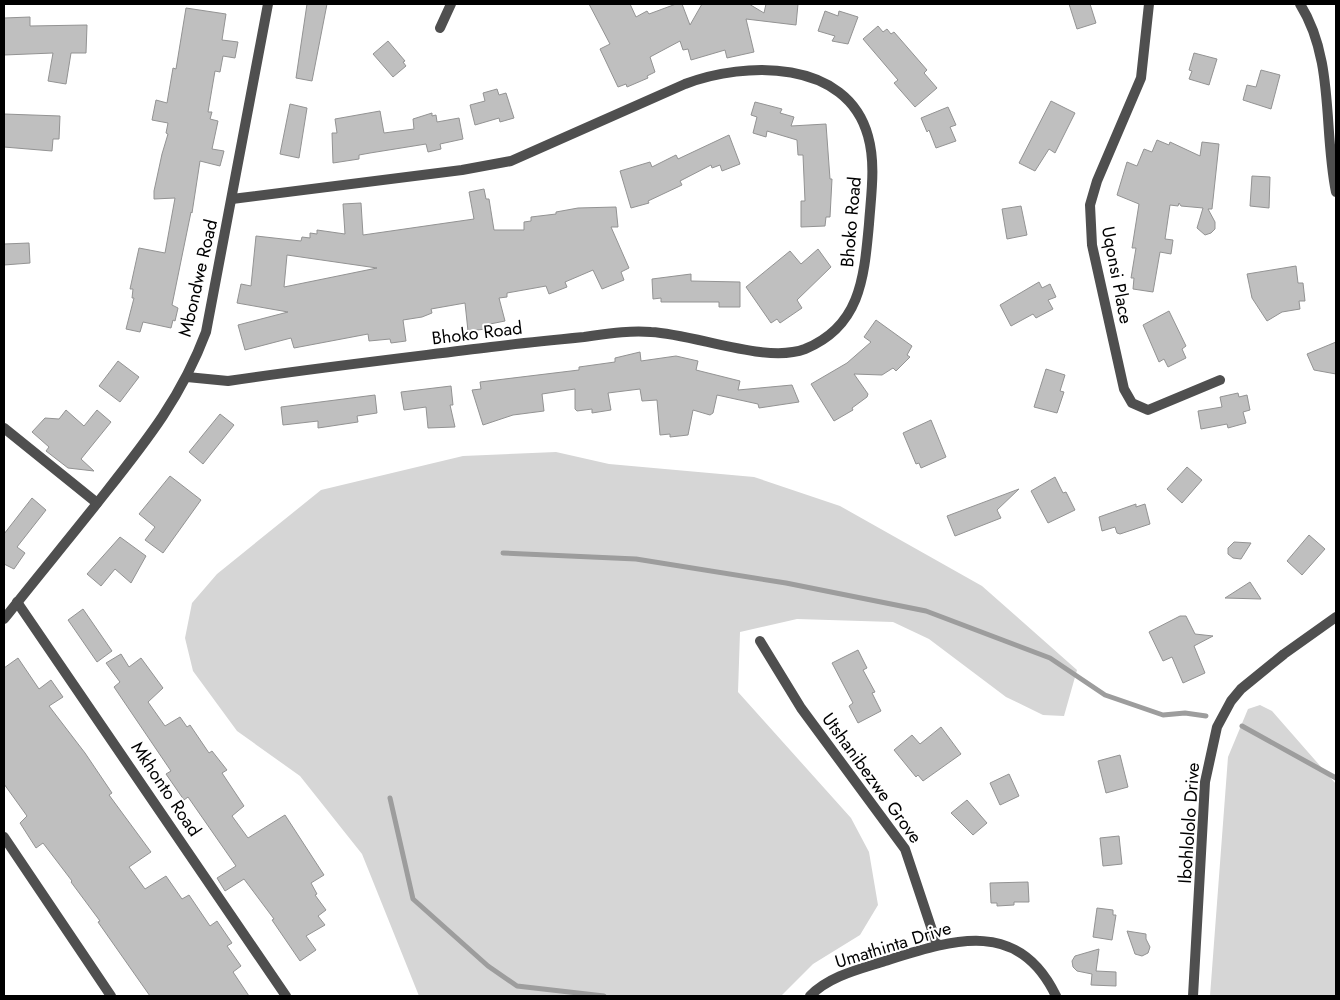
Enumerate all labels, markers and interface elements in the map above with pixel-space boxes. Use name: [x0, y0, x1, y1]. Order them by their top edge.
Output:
street label: Bhoko Road: [834, 176, 868, 268]
street label: Mbondwe Road: [172, 217, 224, 339]
street label: Uqonsi Place: [1095, 224, 1139, 326]
street label: Bhoko Road: [430, 315, 524, 351]
street label: Utshanibezwe Grove: [816, 707, 928, 849]
street label: Mkhonto Road: [125, 736, 207, 842]
street label: Ibohlololo Drive: [1172, 762, 1206, 884]
street label: Umathinta Drive: [832, 915, 954, 975]

